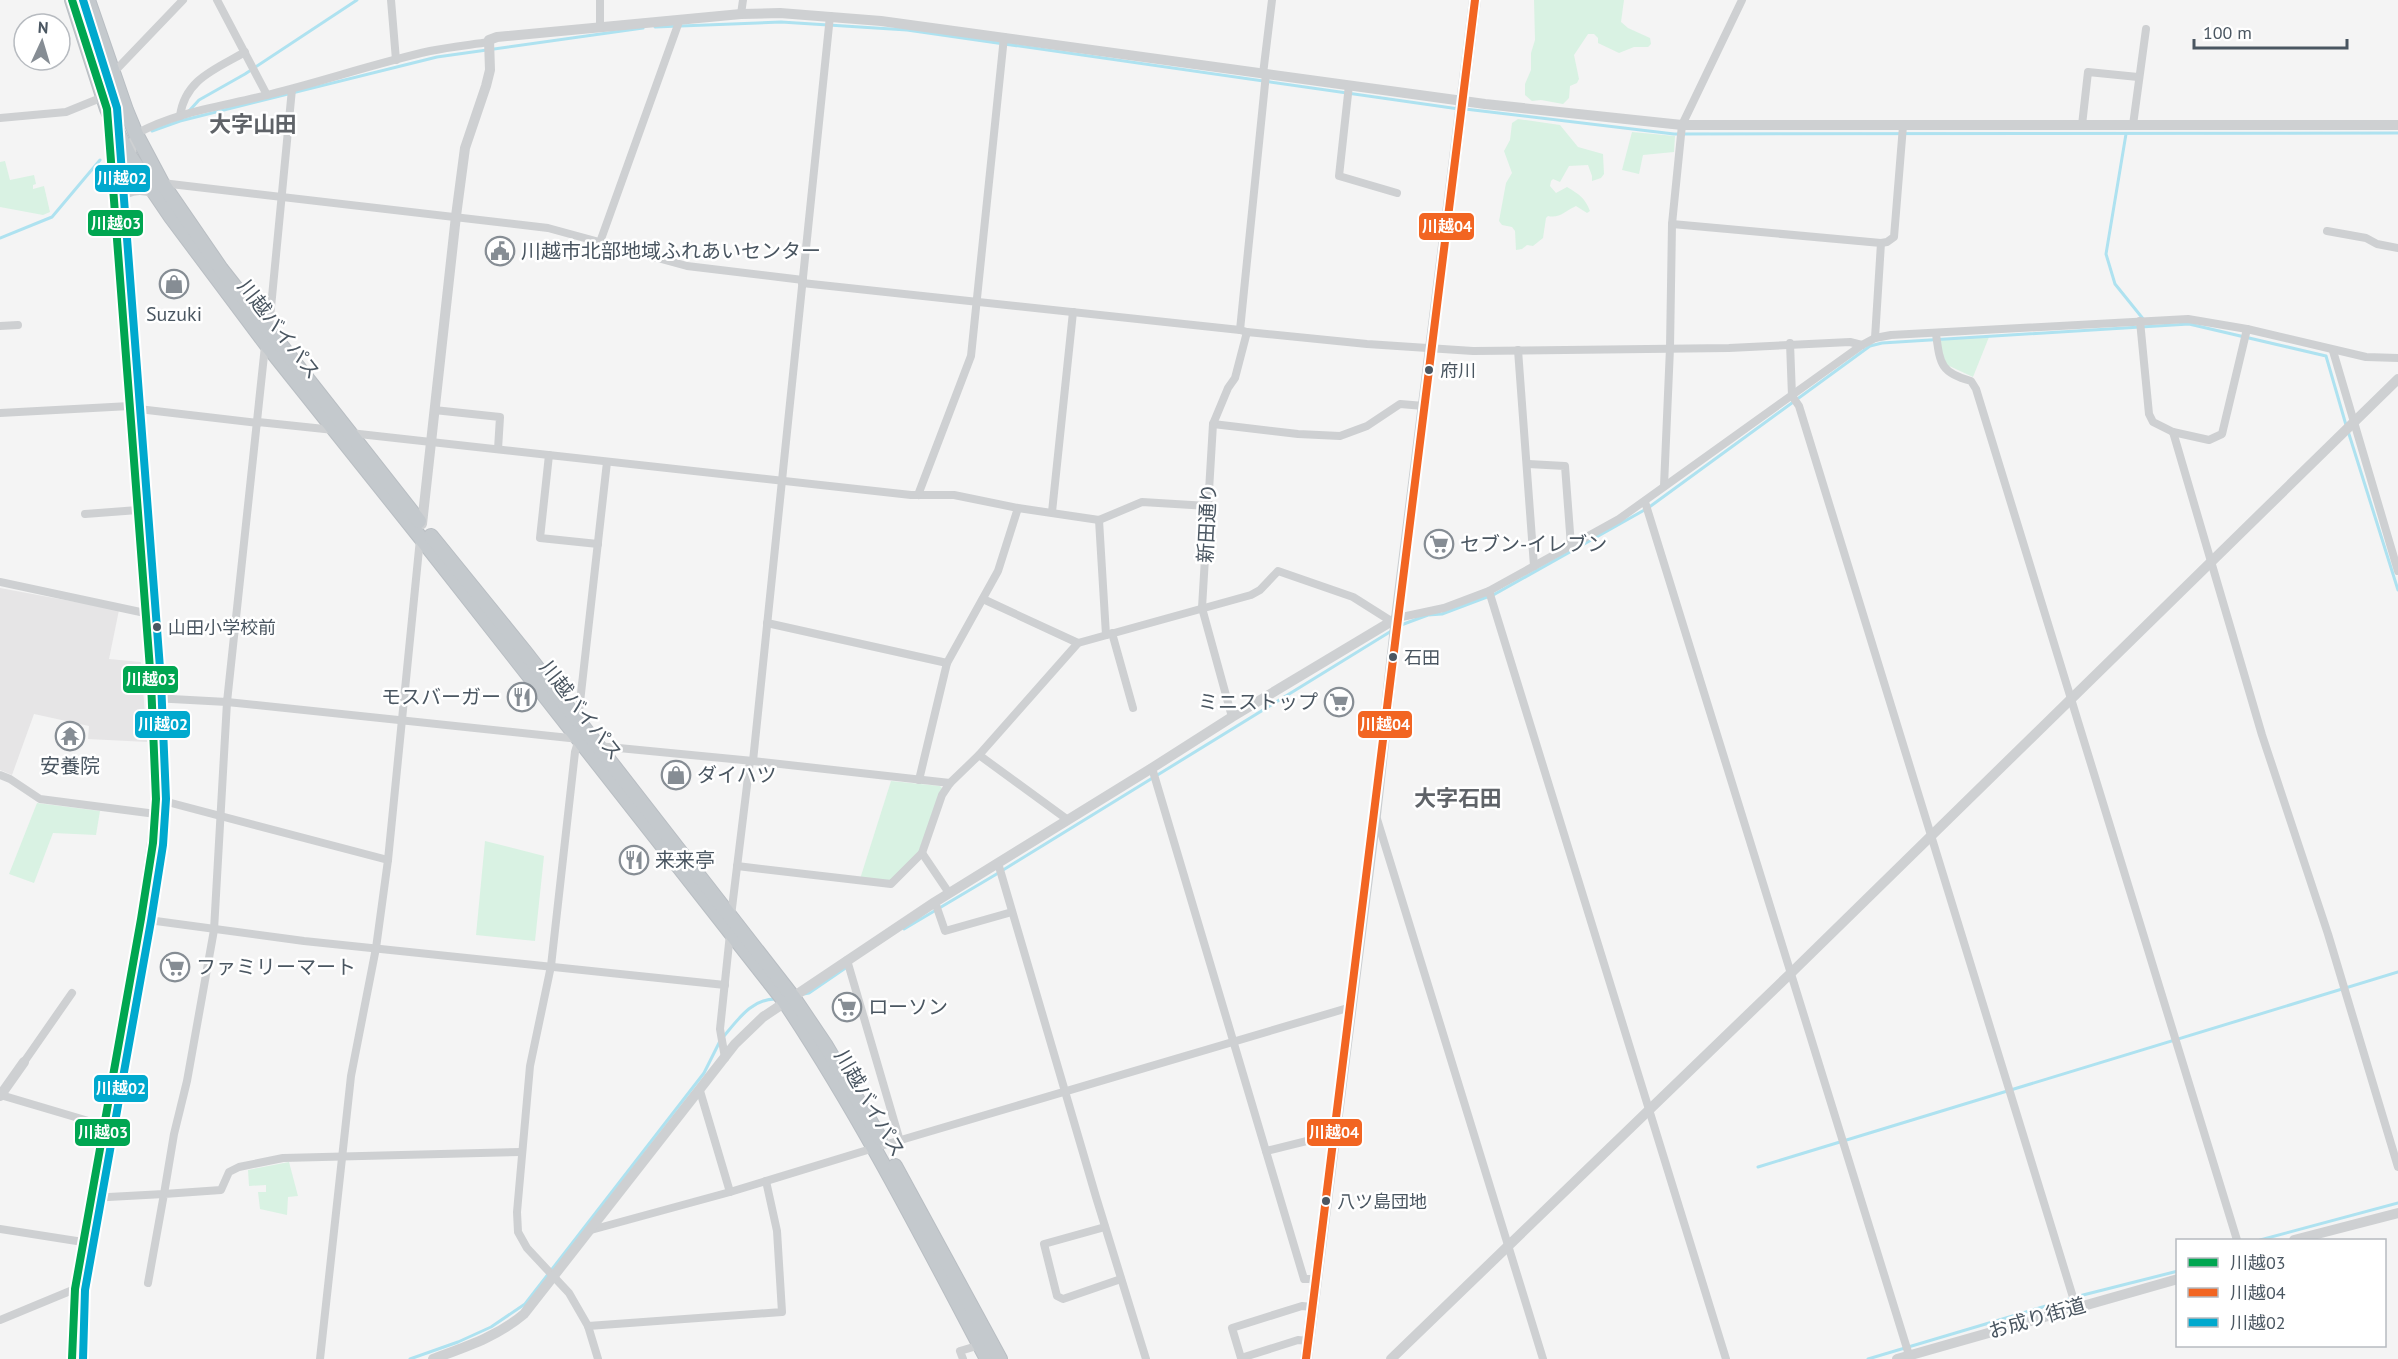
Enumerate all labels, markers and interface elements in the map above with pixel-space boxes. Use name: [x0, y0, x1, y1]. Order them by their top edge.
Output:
north arrow: [12, 12, 72, 72]
scale bar: [2194, 12, 2347, 50]
text: N: [37, 17, 49, 37]
text: 100 m: [2203, 21, 2252, 44]
district label: 大字山田: [209, 110, 297, 138]
line badge: 川越02: [94, 164, 151, 193]
text: 川越02: [97, 168, 147, 188]
line badge: 川越03: [87, 209, 144, 237]
line badge: 川越04: [1418, 212, 1475, 241]
text: 川越03: [91, 213, 141, 233]
text: 川越04: [1422, 216, 1472, 236]
public building icon: 川越市北部地域ふれあいセンター: [484, 235, 516, 267]
place label: 川越市北部地域ふれあいセンター: [521, 238, 821, 264]
shop icon: Suzuki: [158, 268, 190, 300]
street label: 川越バイパス: [232, 274, 326, 384]
place label: Suzuki: [146, 301, 202, 327]
place label: 府川: [1440, 359, 1476, 382]
marker: 府川: [1423, 364, 1435, 376]
street label: 新田通り: [1192, 482, 1222, 564]
supermarket icon: セブン-イレブン: [1423, 528, 1455, 560]
place label: セブン-イレブン: [1460, 531, 1607, 557]
place label: 山田小学校前: [168, 616, 276, 639]
marker: 山田小学校前: [151, 621, 163, 633]
place label: 石田: [1404, 646, 1440, 669]
marker: 石田: [1387, 651, 1399, 663]
street label: 川越バイパス: [534, 655, 628, 765]
line badge: 川越03: [122, 665, 179, 694]
text: 川越03: [126, 669, 176, 689]
restaurant icon: モスバーガー: [506, 681, 538, 713]
place label: モスバーガー: [381, 684, 501, 710]
supermarket icon: ミニストップ: [1323, 686, 1355, 718]
place label: ミニストップ: [1198, 689, 1318, 715]
line badge: 川越02: [134, 710, 191, 739]
line badge: 川越04: [1357, 710, 1413, 739]
text: 川越02: [138, 714, 188, 734]
text: 川越04: [1360, 714, 1410, 734]
temple icon: 安養院: [54, 720, 86, 752]
place label: 安養院: [40, 753, 100, 779]
shop icon: ダイハツ: [660, 759, 692, 791]
place label: ダイハツ: [697, 762, 777, 788]
district label: 大字石田: [1414, 784, 1502, 812]
restaurant icon: 来来亭: [618, 844, 650, 876]
place label: 来来亭: [655, 847, 715, 873]
supermarket icon: ファミリーマート: [159, 951, 191, 983]
place label: ファミリーマート: [196, 954, 356, 980]
supermarket icon: ローソン: [831, 991, 863, 1023]
place label: ローソン: [868, 994, 948, 1020]
street label: 川越バイパス: [829, 1045, 911, 1161]
line badge: 川越02: [93, 1074, 149, 1103]
text: 川越02: [96, 1078, 146, 1098]
line badge: 川越03: [74, 1118, 131, 1147]
line badge: 川越04: [1306, 1118, 1363, 1147]
text: 川越03: [78, 1122, 128, 1142]
text: 川越04: [1309, 1122, 1359, 1142]
place label: 八ツ島団地: [1337, 1190, 1427, 1213]
marker: 八ツ島団地: [1320, 1195, 1332, 1207]
legend: [2176, 1239, 2386, 1347]
text: 川越03: [2230, 1251, 2286, 1274]
text: 川越04: [2230, 1281, 2286, 1304]
street label: お成り街道: [1985, 1292, 2089, 1344]
text: 川越02: [2230, 1311, 2286, 1334]

